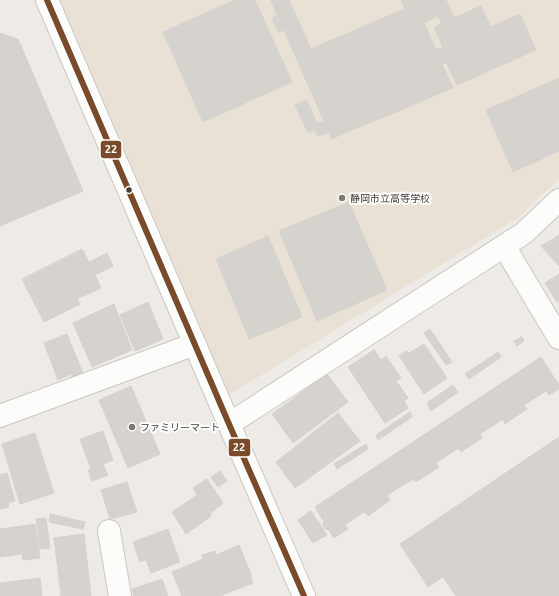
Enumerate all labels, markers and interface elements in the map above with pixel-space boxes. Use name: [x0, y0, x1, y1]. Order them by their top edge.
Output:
line badge: 22: [100, 140, 122, 159]
text: 22: [105, 143, 117, 155]
unlabelled marker: [124, 185, 134, 195]
marker: 静岡市立高等学校: [337, 193, 347, 203]
place label: 静岡市立高等学校: [350, 193, 430, 204]
marker: ファミリーマート: [127, 422, 137, 432]
place label: ファミリーマート: [140, 422, 220, 433]
line badge: 22: [228, 438, 251, 457]
text: 22: [233, 441, 245, 453]

